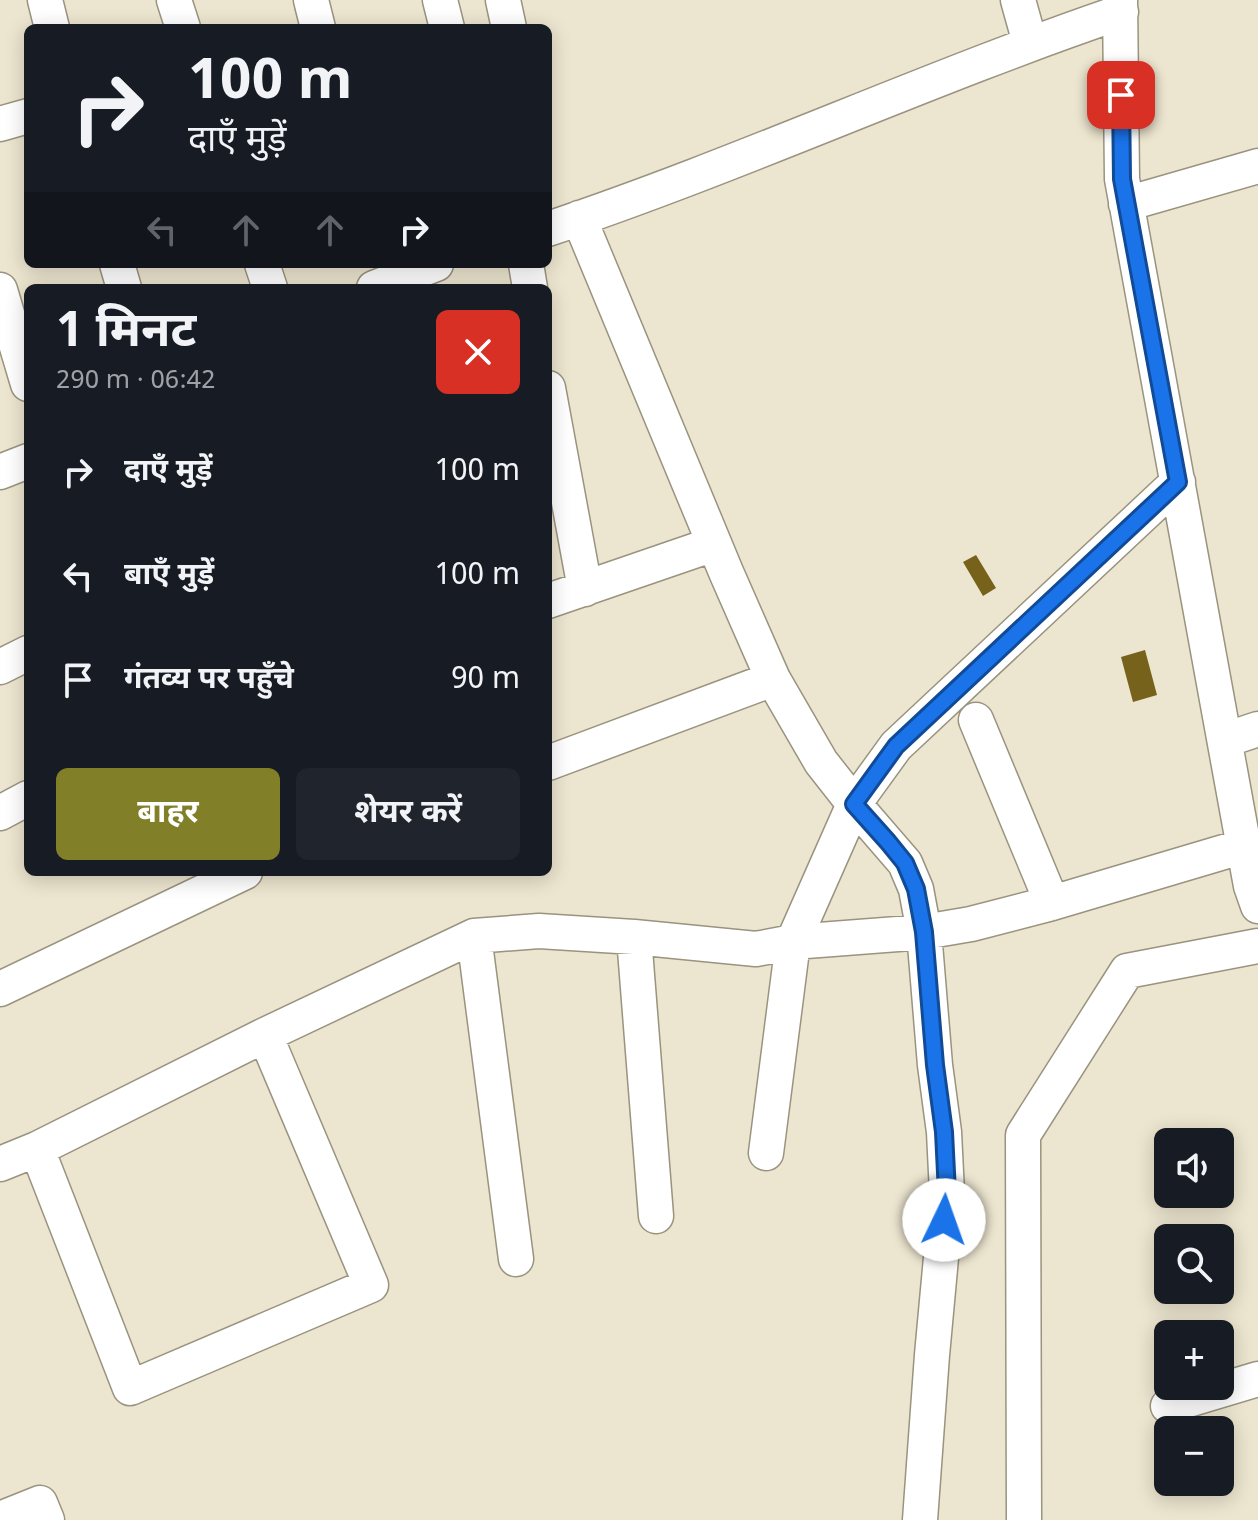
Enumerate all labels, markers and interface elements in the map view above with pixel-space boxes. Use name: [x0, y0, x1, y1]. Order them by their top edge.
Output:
text: 100 m: [188, 48, 352, 121]
icon: right: [56, 56, 160, 160]
pin: [1087, 61, 1155, 129]
icon: arrive: [1099, 73, 1143, 117]
text: दाएँ मुड़ें: [188, 119, 287, 166]
icon: left: [140, 208, 184, 252]
icon: ahead: [224, 208, 268, 252]
icon: ahead: [308, 208, 352, 252]
icon: right: [392, 208, 436, 252]
text: 1 मिनट: [56, 303, 196, 366]
button: close: [436, 310, 520, 394]
text: 290 m · 06:42: [56, 365, 215, 399]
icon: right: [56, 450, 100, 494]
text: दाएँ मुड़ें: [124, 453, 212, 492]
text: 100 m: [435, 453, 520, 492]
icon: left: [56, 554, 100, 598]
text: बाएँ मुड़ें: [124, 557, 214, 596]
text: 100 m: [435, 557, 520, 596]
icon: arrive: [56, 658, 100, 702]
text: गंतव्य पर पहुँचे: [124, 661, 294, 700]
text: 90 m: [451, 661, 520, 700]
button: बाहर: [56, 768, 280, 860]
button: शेयर करें: [296, 768, 520, 860]
map controls: [1154, 1128, 1234, 1496]
button: sound: [1154, 1128, 1234, 1208]
position arrow: [902, 1178, 986, 1262]
button: search: [1154, 1224, 1234, 1304]
button: +: [1154, 1320, 1234, 1400]
button: −: [1154, 1416, 1234, 1496]

